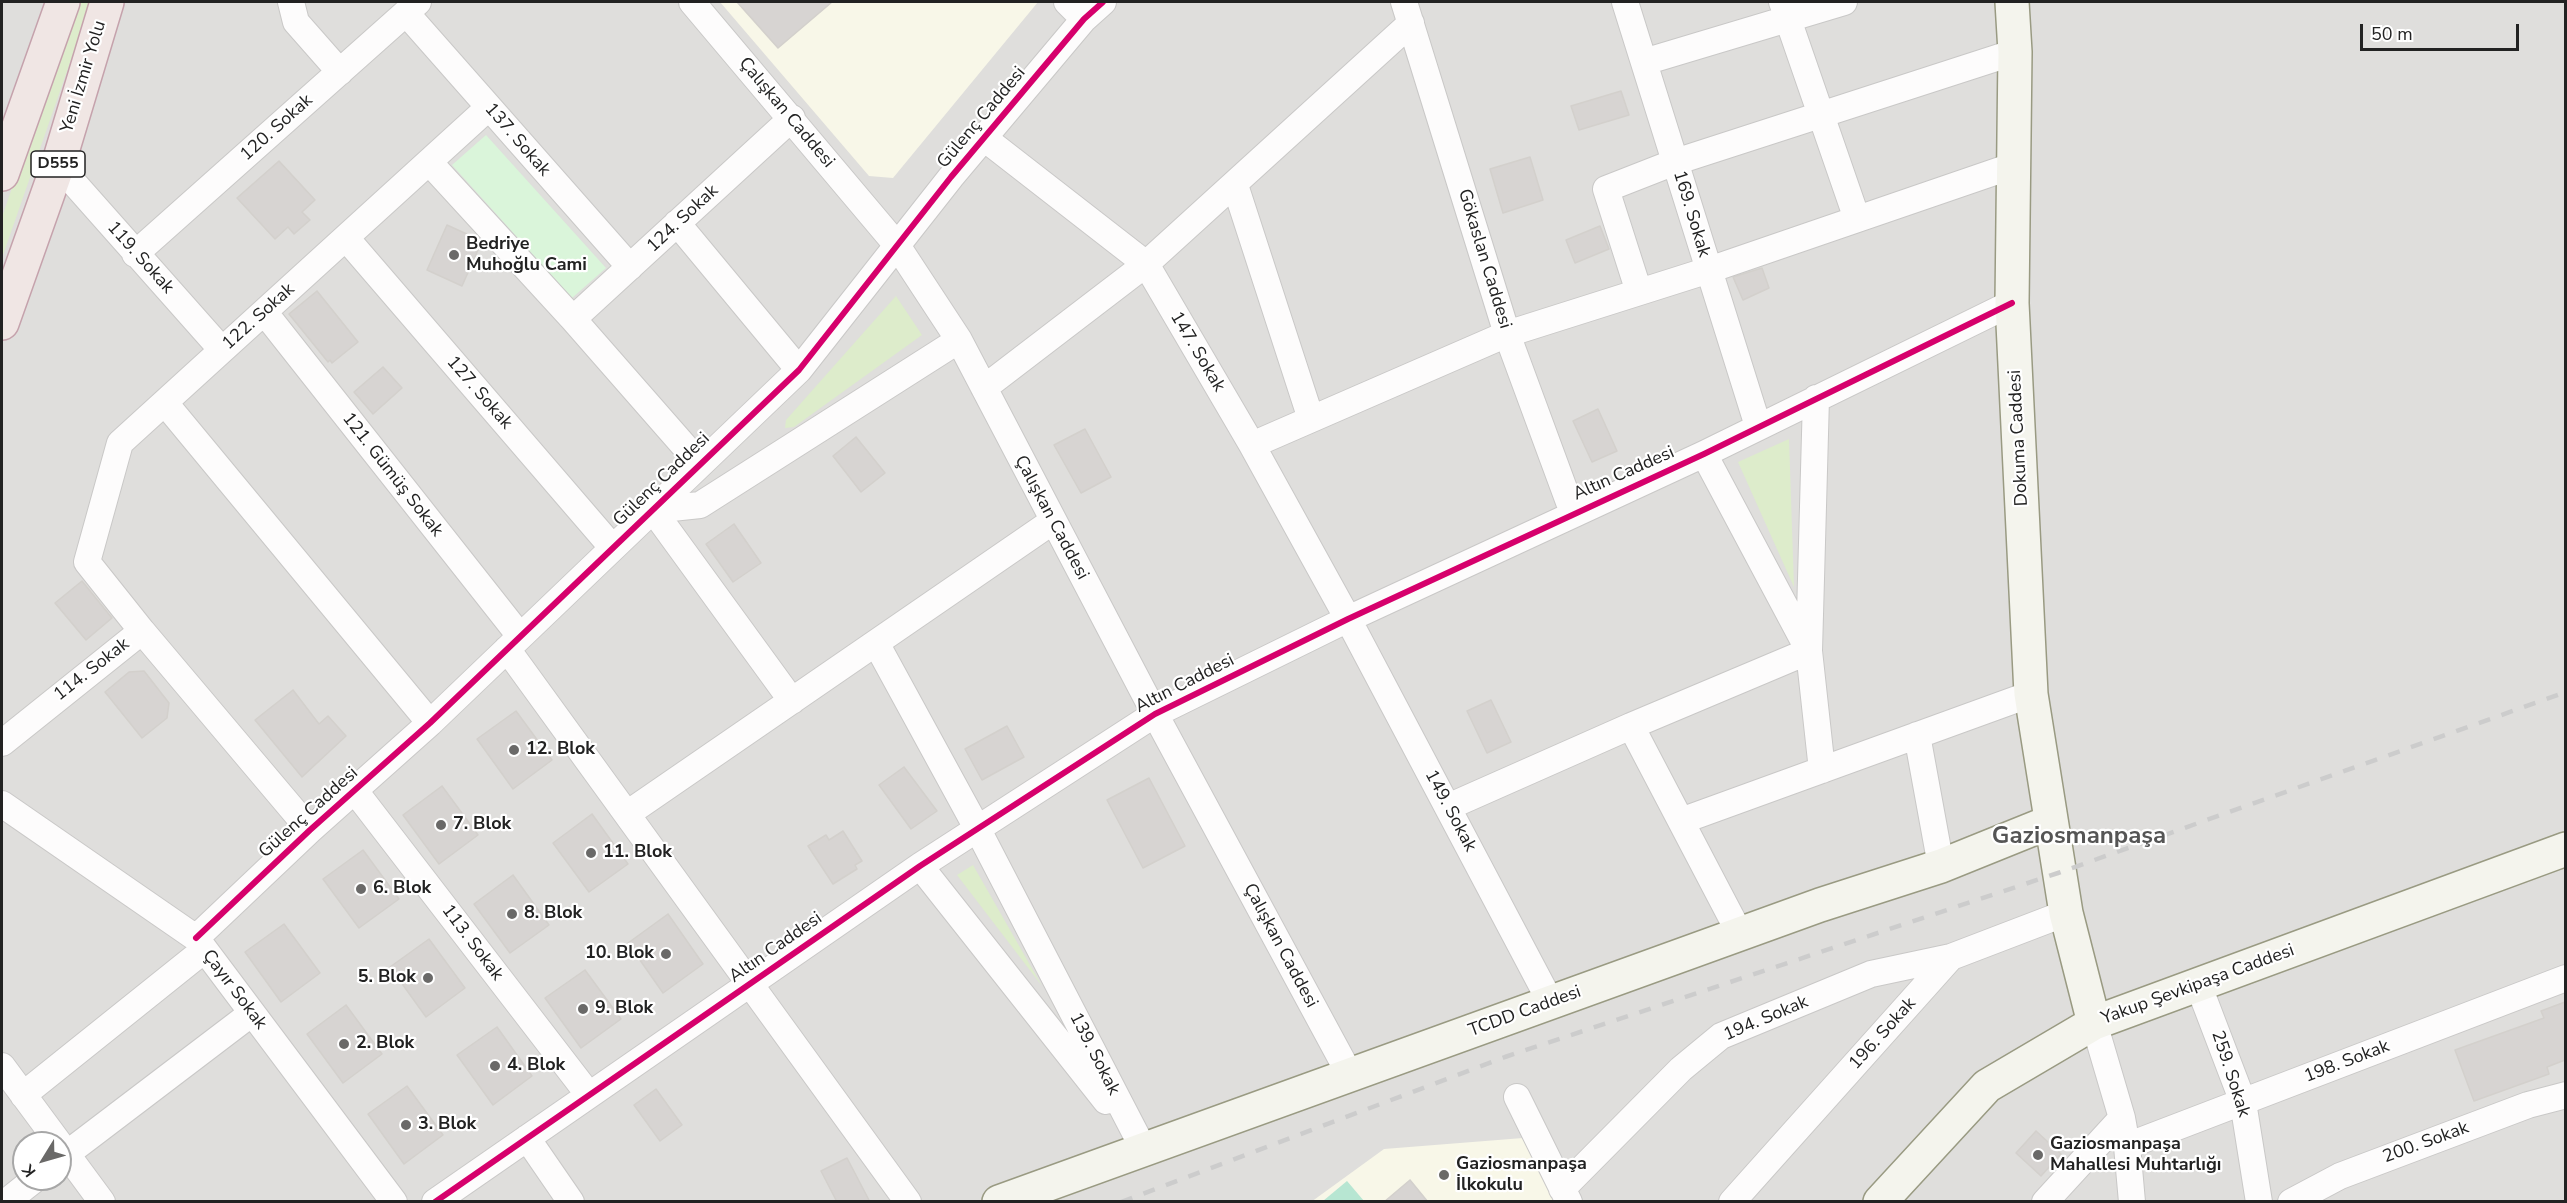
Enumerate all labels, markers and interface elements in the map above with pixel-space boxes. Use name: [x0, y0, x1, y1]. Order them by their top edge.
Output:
scale bar: [2363, 12, 2522, 50]
street label: Yeni İzmir Yolu: [57, 18, 111, 136]
text: 50 m: [2371, 22, 2413, 46]
street label: Çalışkan Caddesi: [734, 53, 838, 173]
street label: Gülenç Caddesi: [933, 63, 1031, 173]
street label: 120. Sokak: [236, 90, 318, 166]
street label: 137. Sokak: [479, 99, 555, 181]
road number: D555: [31, 151, 85, 177]
street label: 169. Sokak: [1668, 168, 1714, 260]
street label: 124. Sokak: [643, 181, 723, 257]
street label: Gökaslan Caddesi: [1453, 187, 1515, 331]
street label: 119. Sokak: [102, 217, 178, 299]
place label: Bedriye Muhoğlu Cami: [466, 234, 587, 276]
marker: Bedriye Muhoğlu Cami: [447, 248, 461, 262]
street label: 122. Sokak: [218, 279, 300, 355]
street label: 147. Sokak: [1165, 308, 1229, 396]
street label: 127. Sokak: [441, 352, 517, 434]
street label: Dokuma Caddesi: [2005, 369, 2033, 507]
street label: 121. Gümüş Sokak: [337, 409, 447, 541]
street label: Gülenç Caddesi: [609, 428, 715, 532]
street label: Altın Caddesi: [1570, 442, 1678, 506]
street label: Çalışkan Caddesi: [1009, 452, 1093, 584]
street label: 114. Sokak: [50, 634, 134, 706]
street label: Altın Caddesi: [1132, 650, 1238, 718]
place label: 12. Blok: [526, 739, 595, 761]
marker: 12. Blok: [507, 743, 521, 757]
street label: Gülenç Caddesi: [255, 763, 363, 863]
street label: 149. Sokak: [1419, 766, 1481, 856]
place label: 7. Blok: [453, 814, 511, 836]
marker: 7. Blok: [434, 818, 448, 832]
district label: Gaziosmanpaşa: [1992, 823, 2166, 851]
place label: 11. Blok: [603, 842, 672, 864]
marker: 11. Blok: [584, 846, 598, 860]
place label: 6. Blok: [373, 878, 431, 900]
street label: Çalışkan Caddesi: [1238, 880, 1322, 1012]
marker: 6. Blok: [354, 882, 368, 896]
street label: 113. Sokak: [436, 901, 508, 985]
place label: 8. Blok: [524, 903, 582, 925]
marker: 8. Blok: [505, 907, 519, 921]
street label: Altın Caddesi: [725, 908, 827, 988]
street label: Yakup Şevkipaşa Caddesi: [2099, 940, 2297, 1030]
place label: 10. Blok: [585, 943, 654, 965]
street label: Çayır Sokak: [197, 946, 271, 1034]
marker: 10. Blok: [659, 947, 673, 961]
place label: 5. Blok: [358, 967, 416, 989]
marker: 5. Blok: [421, 971, 435, 985]
street label: TCDD Caddesi: [1466, 982, 1584, 1042]
street label: 194. Sokak: [1721, 992, 1811, 1046]
street label: 196. Sokak: [1845, 993, 1921, 1075]
place label: 9. Blok: [595, 998, 653, 1020]
marker: 9. Blok: [576, 1002, 590, 1016]
street label: 139. Sokak: [1064, 1009, 1124, 1099]
street label: 259. Sokak: [2206, 1028, 2254, 1120]
place label: 2. Blok: [356, 1033, 414, 1055]
street label: 198. Sokak: [2301, 1036, 2393, 1088]
marker: 2. Blok: [337, 1037, 351, 1051]
place label: 4. Blok: [507, 1055, 565, 1077]
marker: 4. Blok: [488, 1059, 502, 1073]
place label: 3. Blok: [418, 1114, 476, 1136]
marker: 3. Blok: [399, 1118, 413, 1132]
street label: 200. Sokak: [2380, 1118, 2472, 1168]
north arrow: [12, 1131, 72, 1191]
place label: Gaziosmanpaşa Mahallesi Muhtarlığı: [2050, 1134, 2221, 1176]
marker: Gaziosmanpaşa Mahallesi Muhtarlığı: [2031, 1148, 2045, 1162]
place label: Gaziosmanpaşa İlkokulu: [1456, 1154, 1587, 1196]
text: K: [17, 1160, 41, 1181]
marker: Gaziosmanpaşa İlkokulu: [1437, 1168, 1451, 1182]

